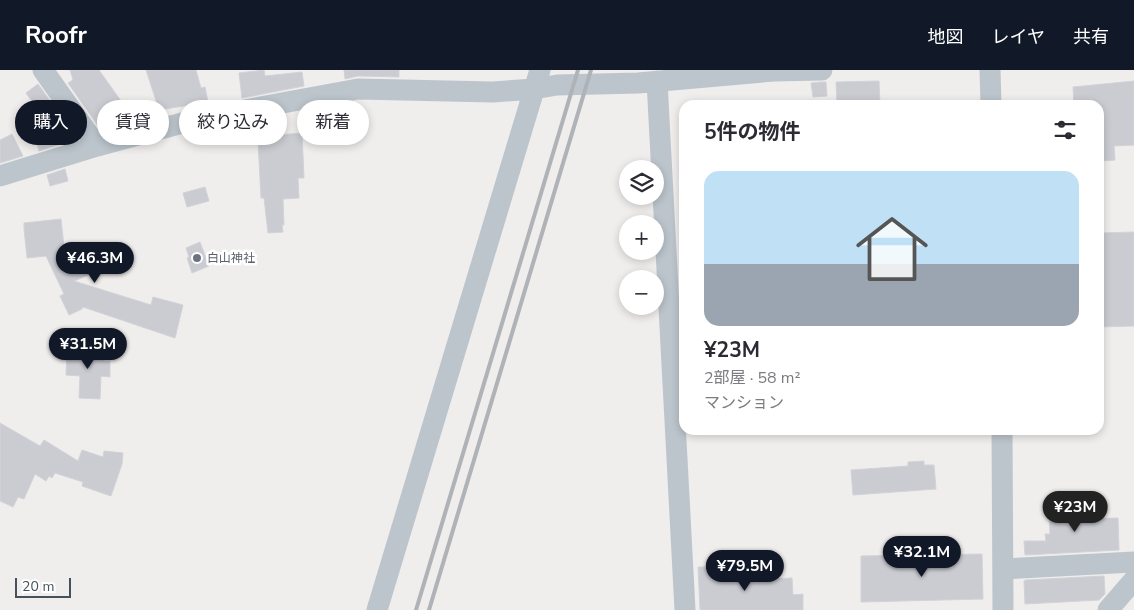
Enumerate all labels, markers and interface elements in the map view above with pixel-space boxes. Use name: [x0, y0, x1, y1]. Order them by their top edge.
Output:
text: Roofr: [25, 19, 87, 51]
text: 地図: [928, 25, 964, 49]
text: レイヤ: [992, 25, 1045, 49]
text: 共有: [1073, 25, 1109, 49]
chip: 購入: [15, 100, 87, 145]
chip: 賃貸: [97, 100, 169, 145]
chip: 絞り込み: [179, 100, 287, 145]
chip: 新着: [297, 100, 369, 145]
icon: filters: [1051, 116, 1079, 144]
text: 5件の物件: [704, 118, 801, 146]
map controls: [619, 160, 664, 315]
button: layers: [619, 160, 664, 205]
icon: home: [847, 204, 937, 294]
button: +: [619, 215, 664, 260]
pin: ¥46.3M: [54, 242, 136, 284]
text: ¥46.3M: [67, 247, 123, 269]
place label: 白山神社: [207, 250, 255, 266]
marker: 白山神社: [191, 252, 203, 264]
button: −: [619, 270, 664, 315]
pin: ¥31.5M: [47, 328, 129, 370]
text: ¥31.5M: [60, 333, 116, 355]
text: ¥23M: [704, 336, 760, 364]
text: 2部屋 · 58 m²: [704, 367, 801, 389]
text: マンション: [704, 392, 784, 414]
pin: ¥23M: [1045, 490, 1105, 533]
text: ¥23M: [1054, 496, 1096, 518]
pin: ¥32.1M: [881, 536, 963, 578]
text: ¥32.1M: [894, 541, 950, 563]
pin: ¥79.5M: [704, 550, 786, 592]
text: ¥79.5M: [717, 555, 773, 577]
scale bar: [15, 575, 71, 598]
text: 20 m: [22, 577, 54, 596]

